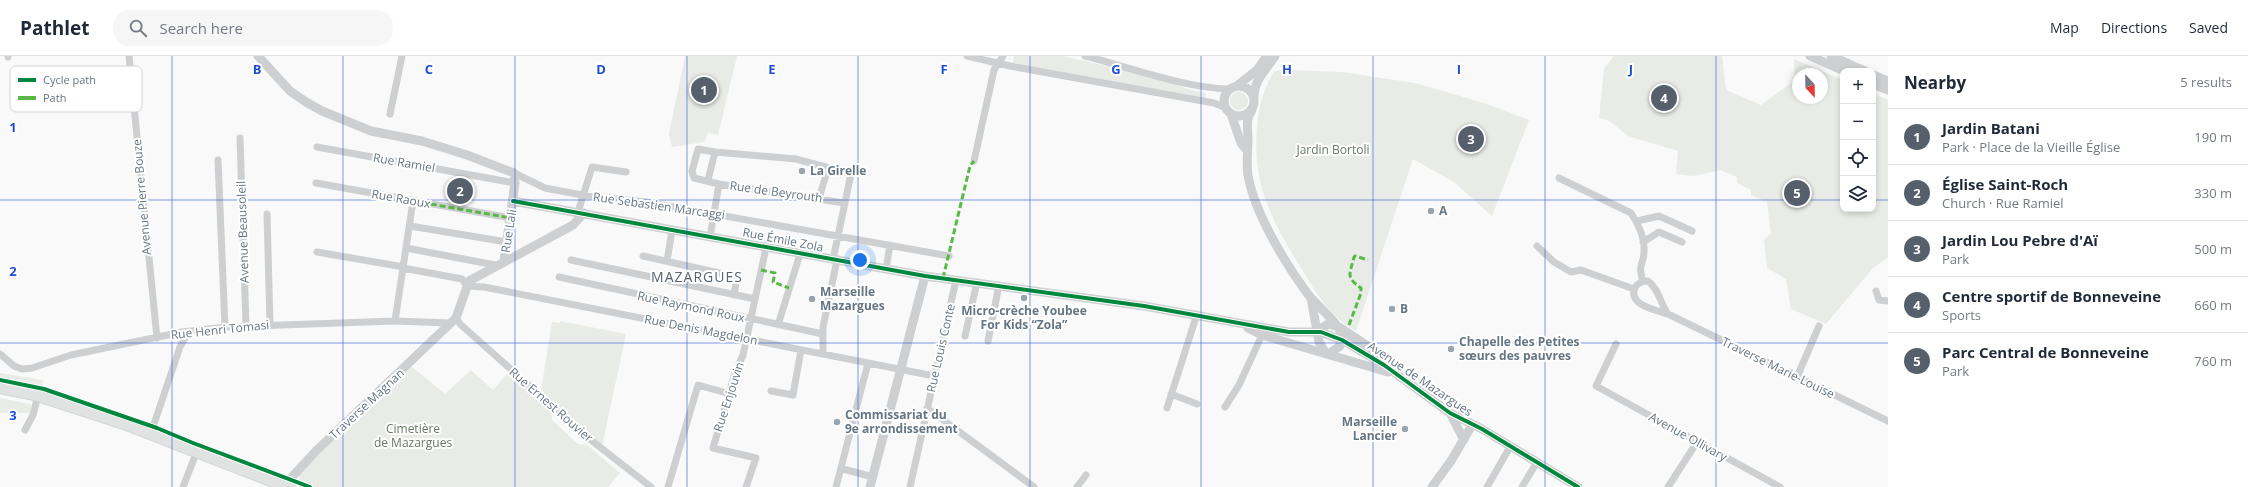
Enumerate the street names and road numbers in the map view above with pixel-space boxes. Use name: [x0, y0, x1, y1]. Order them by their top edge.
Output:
street label: Avenue Pierre Bouze: [128, 138, 155, 256]
street label: Rue Ramiel: [372, 149, 436, 176]
street label: Rue de Beyrouth: [729, 177, 824, 206]
street label: Avenue Beausoleil: [232, 181, 253, 283]
street label: Rue Raoux: [370, 185, 433, 212]
street label: Rue Sebastien Marcaggi: [592, 188, 726, 223]
street label: Rue Lali: [497, 208, 520, 254]
street label: Rue Émile Zola: [741, 223, 825, 256]
street label: Rue Raymond Roux: [636, 287, 747, 326]
street label: Rue Louis Conte: [922, 302, 959, 394]
street label: Rue Denis Magdelon: [643, 310, 759, 349]
street label: Rue Henri Tomasi: [170, 316, 270, 343]
street label: Traverse Marie-Louise: [1719, 333, 1838, 402]
street label: Avenue de Mazargues: [1365, 337, 1476, 420]
street label: Rue Enjouvin: [709, 360, 748, 434]
street label: Rue Ernest Rouvier: [506, 363, 597, 446]
street label: Traverse Magnan: [325, 364, 408, 443]
street label: Avenue Ollivary: [1646, 408, 1731, 466]

